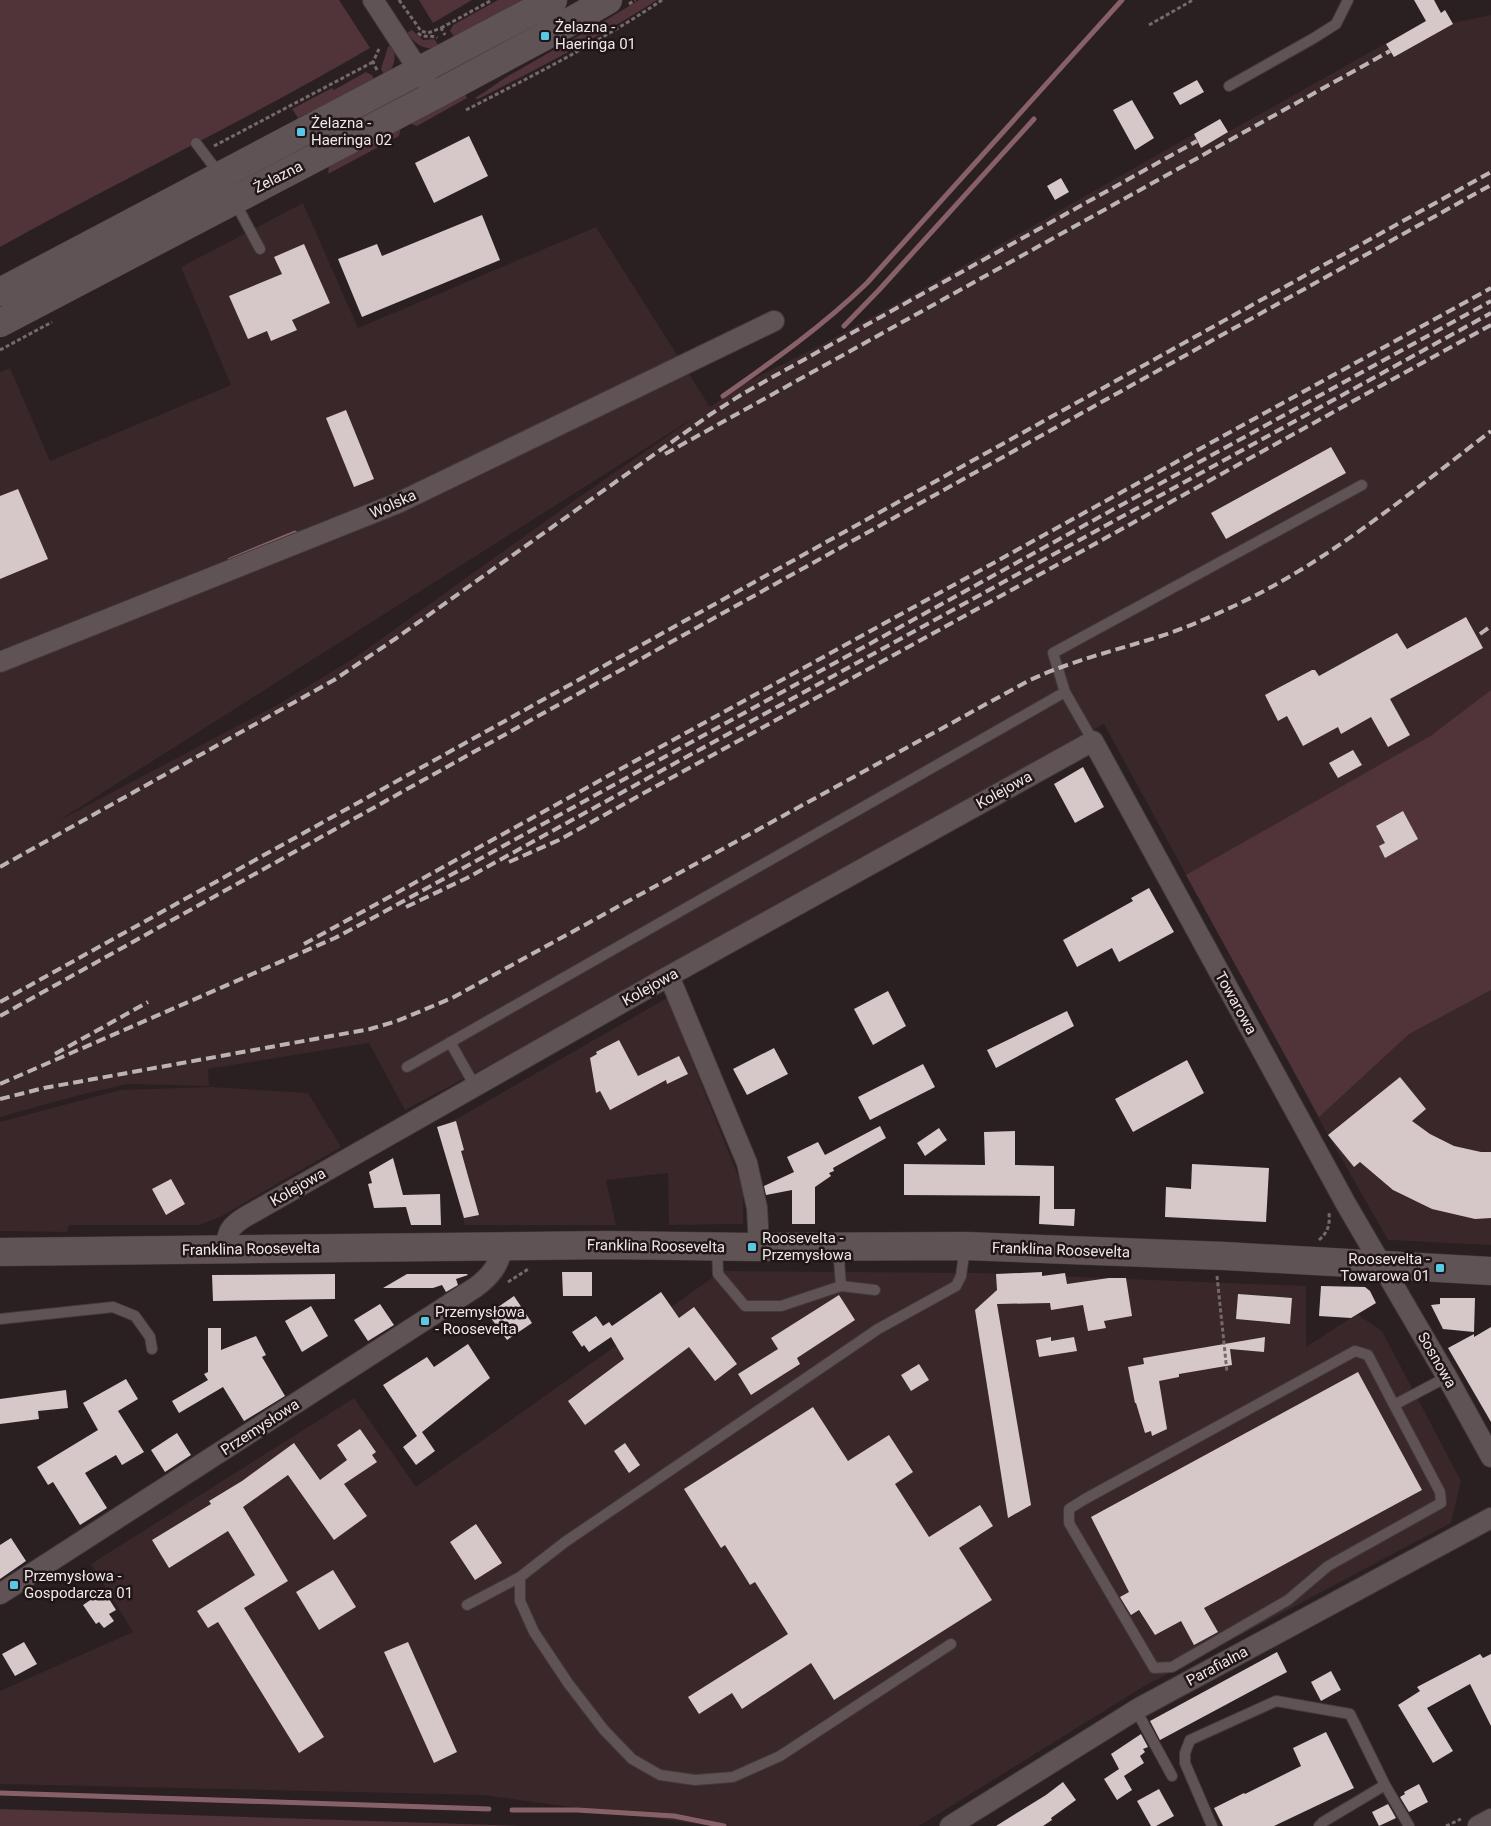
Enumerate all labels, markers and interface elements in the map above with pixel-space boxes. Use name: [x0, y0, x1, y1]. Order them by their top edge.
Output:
place label: Żelazna - Haeringa 01: [555, 18, 636, 53]
marker: Żelazna - Haeringa 01: [539, 30, 551, 42]
place label: Żelazna - Haeringa 02: [311, 114, 392, 149]
marker: Żelazna - Haeringa 02: [295, 126, 307, 138]
street label: Żelazna: [251, 157, 305, 197]
street label: Wolska: [367, 486, 419, 522]
street label: Kolejowa: [973, 767, 1035, 813]
street label: Kolejowa: [619, 964, 681, 1010]
street label: Towarowa: [1211, 968, 1261, 1038]
street label: Kolejowa: [267, 1164, 329, 1210]
place label: Roosevelta - Przemysłowa: [762, 1229, 852, 1264]
street label: Franklina Roosevelta: [587, 1236, 725, 1256]
street label: Franklina Roosevelta: [182, 1239, 320, 1259]
street label: Franklina Roosevelta: [992, 1239, 1130, 1261]
marker: Roosevelta - Przemysłowa: [746, 1241, 758, 1253]
place label: Roosevelta - Towarowa 01: [1340, 1250, 1430, 1285]
marker: Roosevelta - Towarowa 01: [1434, 1262, 1446, 1274]
place label: Przemysłowa - Roosevelta: [435, 1303, 525, 1338]
marker: Przemysłowa - Roosevelta: [419, 1315, 431, 1327]
street label: Sosnowa: [1414, 1329, 1460, 1391]
street label: Przemysłowa: [217, 1395, 303, 1459]
place label: Przemysłowa - Gospodarcza 01: [24, 1567, 133, 1602]
marker: Przemysłowa - Gospodarcza 01: [8, 1579, 20, 1591]
street label: Parafialna: [1183, 1642, 1251, 1690]

